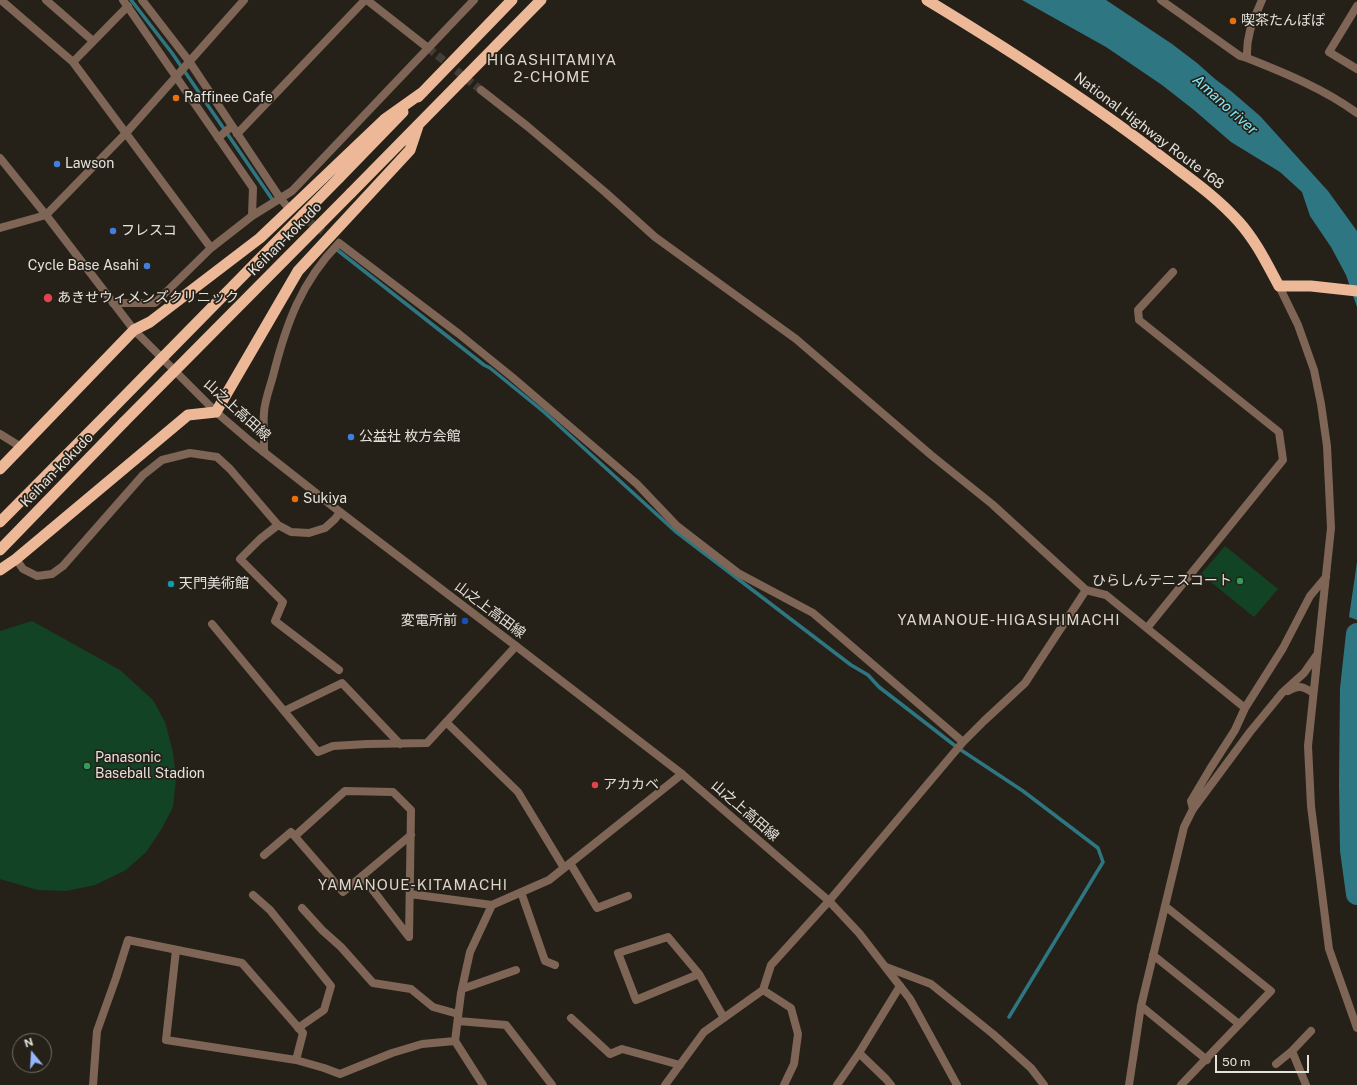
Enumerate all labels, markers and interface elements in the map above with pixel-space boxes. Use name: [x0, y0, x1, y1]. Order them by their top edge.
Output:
place label: 喫茶たんぽぽ: [1241, 13, 1325, 29]
marker: 喫茶たんぽぽ: [1228, 16, 1238, 26]
district label: HIGASHITAMIYA 2-CHOME: [487, 51, 617, 86]
street label: National Highway Route 168: [1071, 69, 1227, 193]
water label: Amano river: [1189, 71, 1261, 139]
place label: Raffinee Cafe: [184, 90, 273, 106]
marker: Raffinee Cafe: [171, 93, 181, 103]
place label: Lawson: [65, 156, 114, 172]
marker: Lawson: [52, 159, 62, 169]
street label: Keihan-kokudo: [245, 199, 325, 279]
place label: フレスコ: [121, 223, 177, 239]
marker: フレスコ: [108, 226, 118, 236]
place label: Cycle Base Asahi: [28, 258, 139, 274]
marker: Cycle Base Asahi: [142, 261, 152, 271]
place label: あきせウィメンズクリニック: [57, 290, 239, 306]
marker: あきせウィメンズクリニック: [42, 292, 54, 304]
street label: 山之上高田線: [200, 376, 274, 444]
street label: Keihan-kokudo: [17, 429, 97, 511]
place label: 公益社 枚方会館: [359, 429, 460, 445]
marker: 公益社 枚方会館: [346, 432, 356, 442]
place label: Sukiya: [303, 491, 347, 507]
marker: Sukiya: [290, 494, 300, 504]
place label: ひらしんテニスコート: [1092, 573, 1232, 589]
place label: 天門美術館: [179, 576, 249, 592]
marker: ひらしんテニスコート: [1235, 576, 1245, 586]
street label: 山之上高田線: [451, 578, 529, 642]
marker: 天門美術館: [166, 579, 176, 589]
district label: YAMANOUE-HIGASHIMACHI: [897, 611, 1121, 629]
place label: 変電所前: [401, 613, 457, 629]
marker: 変電所前: [460, 616, 470, 626]
place label: Panasonic Baseball Stadion: [95, 750, 205, 782]
marker: Panasonic Baseball Stadion: [82, 761, 92, 771]
place label: アカカベ: [603, 777, 659, 793]
street label: 山之上高田線: [708, 777, 782, 845]
marker: アカカベ: [590, 780, 600, 790]
district label: YAMANOUE-KITAMACHI: [318, 876, 508, 894]
north arrow: [12, 1033, 52, 1073]
text: N: [23, 1036, 35, 1050]
scale bar: [1217, 1047, 1311, 1073]
text: 50 m: [1222, 1055, 1250, 1069]

